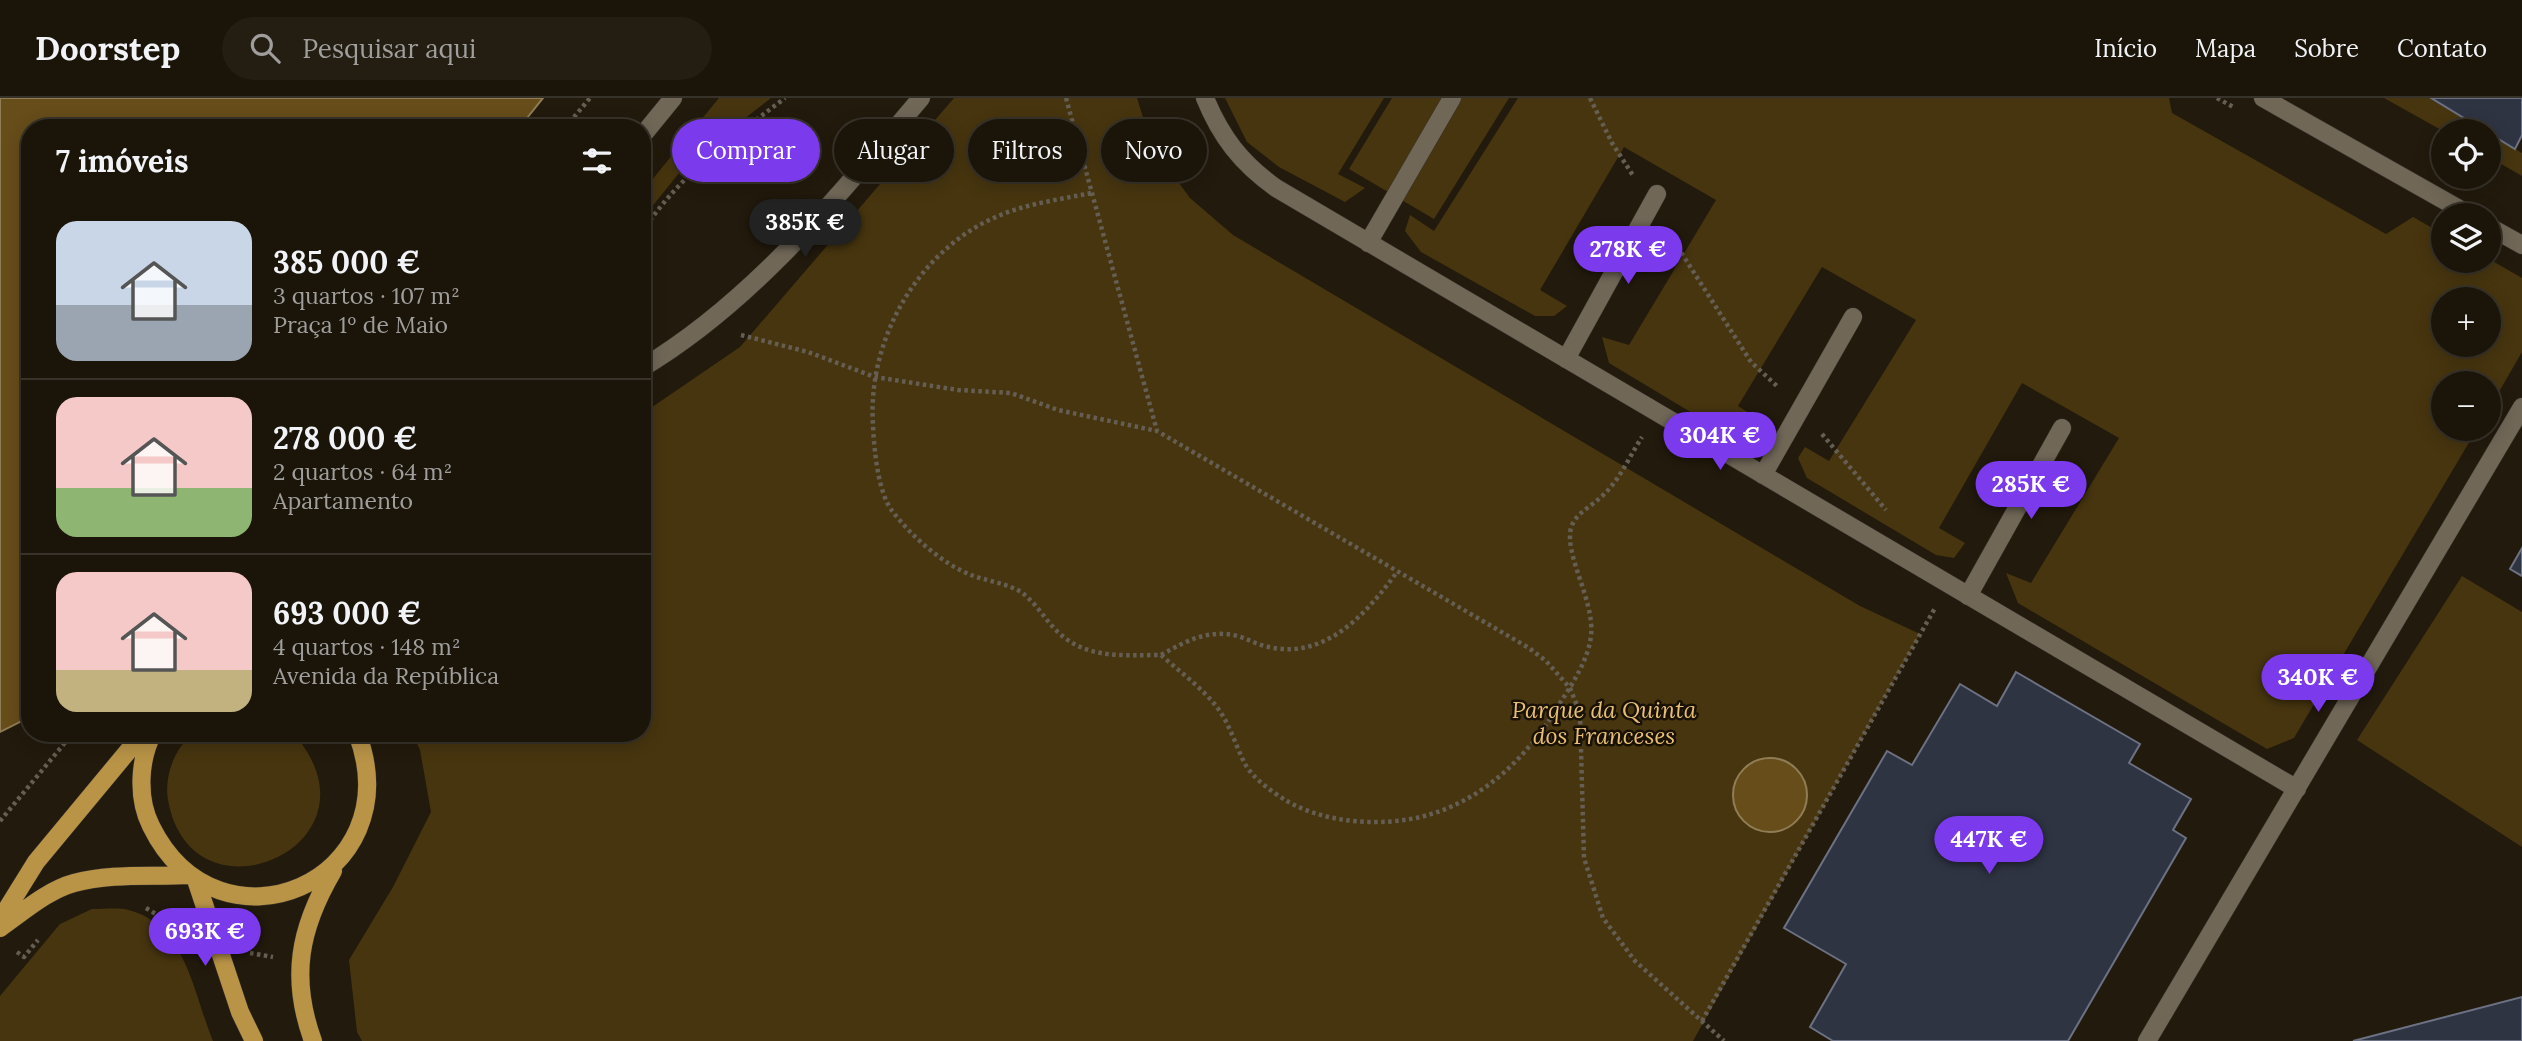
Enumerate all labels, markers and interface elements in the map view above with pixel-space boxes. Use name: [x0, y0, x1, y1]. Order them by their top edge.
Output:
search box: [222, 17, 712, 80]
text: Doorstep: [35, 27, 180, 69]
icon: search: [246, 29, 284, 67]
text: Pesquisar aqui: [302, 32, 476, 65]
text: Início: [2094, 33, 2157, 64]
text: Mapa: [2195, 33, 2256, 64]
text: Sobre: [2294, 33, 2359, 64]
text: Contato: [2397, 33, 2487, 64]
chip: Comprar: [672, 119, 820, 182]
chip: Alugar: [834, 119, 954, 182]
chip: Filtros: [968, 119, 1087, 182]
chip: Novo: [1101, 119, 1207, 182]
map controls: [2431, 119, 2501, 441]
button: locate: [2431, 119, 2501, 189]
text: 7 imóveis: [56, 142, 188, 180]
icon: filters: [578, 142, 616, 180]
pin: 385K €: [748, 200, 862, 259]
button: layers: [2431, 203, 2501, 273]
text: 385K €: [765, 207, 845, 236]
pin: 278K €: [1571, 226, 1685, 286]
text: 278K €: [1589, 234, 1667, 263]
text: 385 000 €: [273, 243, 420, 281]
icon: home: [112, 249, 196, 333]
text: 3 quartos · 107 m²: [273, 281, 460, 310]
button: +: [2431, 287, 2501, 357]
text: Praça 1º de Maio: [273, 310, 448, 339]
button: −: [2431, 371, 2501, 441]
pin: 304K €: [1663, 412, 1777, 472]
text: 278 000 €: [273, 419, 418, 457]
text: 304K €: [1679, 420, 1761, 449]
icon: home: [112, 425, 196, 509]
text: 2 quartos · 64 m²: [273, 457, 452, 486]
pin: 285K €: [1974, 462, 2088, 521]
text: 285K €: [1992, 469, 2070, 498]
text: Apartamento: [273, 486, 413, 515]
text: 693 000 €: [273, 594, 422, 632]
icon: home: [112, 600, 196, 684]
text: 4 quartos · 148 m²: [273, 632, 461, 661]
pin: 340K €: [2261, 654, 2375, 714]
text: Avenida da República: [273, 661, 499, 690]
text: 340K €: [2277, 662, 2359, 691]
park label: Parque da Quinta dos Franceses: [1512, 695, 1697, 750]
pin: 447K €: [1932, 816, 2046, 876]
text: 447K €: [1950, 824, 2028, 853]
pin: 693K €: [148, 908, 262, 968]
text: 693K €: [165, 916, 245, 945]

